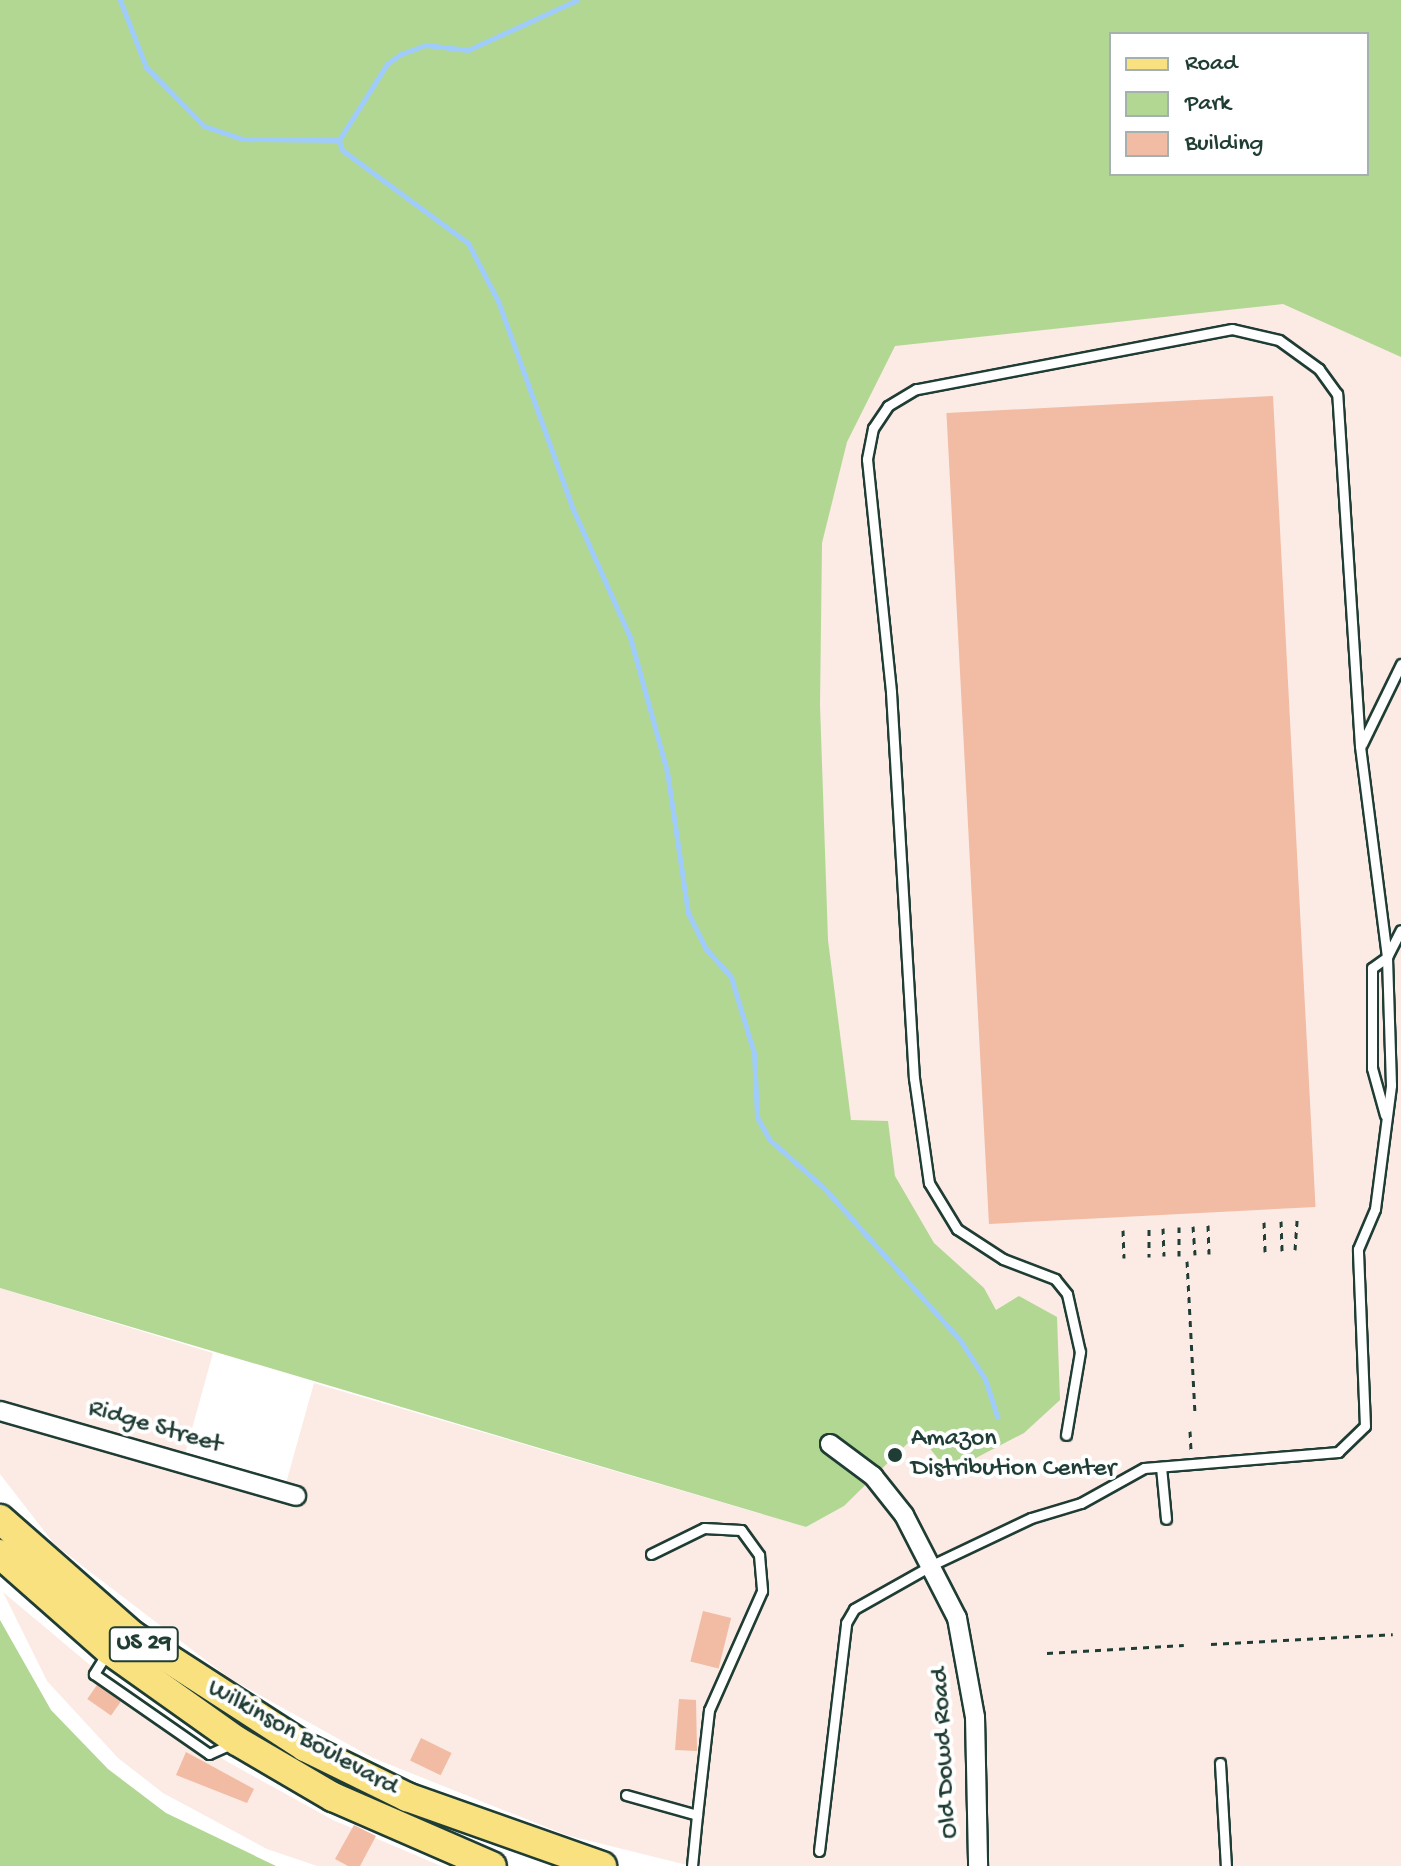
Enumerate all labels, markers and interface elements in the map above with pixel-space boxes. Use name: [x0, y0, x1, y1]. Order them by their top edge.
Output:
legend: [1109, 32, 1369, 176]
text: Road: [1185, 50, 1237, 79]
text: Park: [1185, 90, 1231, 119]
text: Building: [1185, 130, 1263, 159]
street label: Ridge Street: [84, 1394, 226, 1462]
place label: Amazon Distribution Center: [911, 1424, 1116, 1486]
marker: Amazon Distribution Center: [886, 1446, 904, 1464]
road number: US 29: [108, 1624, 180, 1664]
street label: Old Dowd Road: [926, 1667, 966, 1839]
street label: Wilkinson Boulevard: [201, 1674, 403, 1804]

